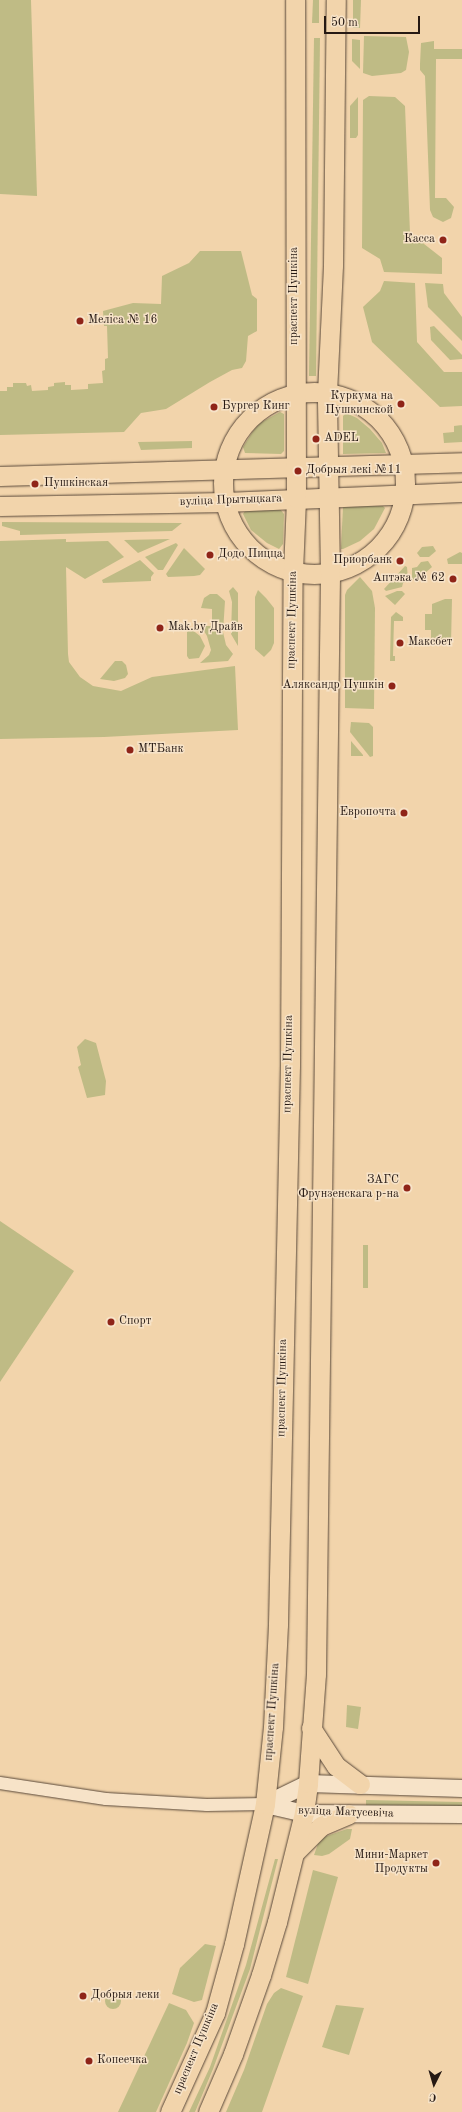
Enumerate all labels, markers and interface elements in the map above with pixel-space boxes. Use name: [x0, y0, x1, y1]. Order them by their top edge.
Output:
scale bar: [326, 8, 422, 34]
text: 50 m: [331, 17, 358, 29]
place label: Касса: [404, 233, 435, 247]
marker: Касса: [438, 235, 448, 245]
street label: праспект Пушкіна: [288, 247, 302, 345]
place label: Меліса № 16: [88, 314, 157, 328]
marker: Меліса № 16: [75, 316, 85, 326]
place label: Куркума на Пушкинской: [325, 390, 393, 418]
marker: Куркума на Пушкинской: [396, 399, 406, 409]
place label: Бургер Кинг: [222, 400, 290, 414]
marker: Бургер Кинг: [209, 402, 219, 412]
place label: ADEL: [324, 432, 359, 446]
marker: ADEL: [311, 434, 321, 444]
place label: Добрыя лекі №11: [306, 464, 401, 478]
marker: Добрыя лекі №11: [293, 466, 303, 476]
place label: Пушкінская: [44, 477, 108, 491]
marker: Пушкінская: [29, 478, 41, 490]
street label: вуліца Прытыцкага: [180, 492, 282, 510]
place label: Додо Пицца: [218, 548, 283, 562]
marker: Додо Пицца: [205, 550, 215, 560]
place label: Приорбанк: [333, 554, 392, 568]
marker: Приорбанк: [395, 556, 405, 566]
street label: праспект Пушкіна: [285, 571, 301, 669]
place label: Аптэка № 62: [373, 572, 445, 586]
marker: Аптэка № 62: [448, 574, 458, 584]
place label: Маk.by Драйв: [168, 621, 243, 635]
marker: Маk.by Драйв: [155, 623, 165, 633]
place label: Максбет: [408, 636, 452, 650]
marker: Максбет: [395, 638, 405, 648]
place label: Аляксандр Пушкін: [283, 679, 384, 693]
marker: Аляксандр Пушкін: [387, 681, 397, 691]
place label: МТБанк: [138, 743, 184, 757]
marker: МТБанк: [125, 745, 135, 755]
place label: Европочта: [340, 806, 396, 820]
marker: Европочта: [399, 808, 409, 818]
street label: праспект Пушкіна: [281, 1015, 297, 1113]
place label: ЗАГС Фрунзенскага р-на: [298, 1174, 399, 1202]
marker: ЗАГС Фрунзенскага р-на: [402, 1183, 412, 1193]
place label: Спорт: [119, 1315, 151, 1329]
marker: Спорт: [106, 1317, 116, 1327]
street label: праспект Пушкіна: [275, 1339, 291, 1437]
street label: праспект Пушкіна: [262, 1663, 284, 1761]
street label: вуліца Матусевіча: [298, 1804, 394, 1822]
place label: Мини-Маркет Продукты: [355, 1849, 428, 1877]
marker: Мини-Маркет Продукты: [431, 1858, 441, 1868]
place label: Добрыя леки: [91, 1989, 160, 2003]
marker: Добрыя леки: [78, 1991, 88, 2001]
street label: праспект Пушкіна: [171, 2001, 223, 2097]
place label: Копеечка: [97, 2054, 147, 2068]
marker: Копеечка: [84, 2056, 94, 2066]
north arrow: [414, 2064, 454, 2104]
text: С: [429, 2091, 437, 2102]

